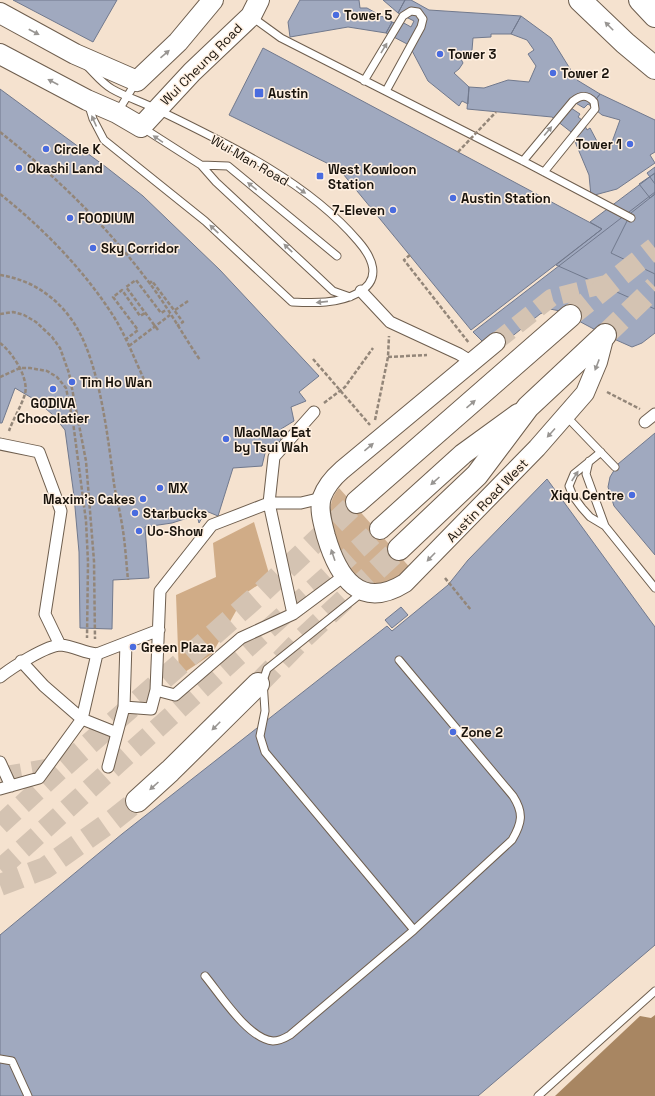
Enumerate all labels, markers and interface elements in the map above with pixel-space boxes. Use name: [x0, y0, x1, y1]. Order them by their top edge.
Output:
place label: Tower 5: [344, 7, 392, 24]
marker: Tower 5: [331, 10, 341, 20]
street label: Wui Cheung Road: [157, 20, 246, 109]
one-way arrow: [604, 21, 614, 31]
one-way arrow: [28, 28, 40, 35]
one-way arrow: [381, 42, 388, 54]
place label: Tower 3: [448, 46, 496, 63]
one-way arrow: [160, 49, 171, 58]
marker: Tower 3: [435, 49, 445, 59]
place label: Tower 2: [561, 65, 609, 82]
marker: Tower 2: [548, 68, 558, 78]
one-way arrow: [47, 79, 59, 85]
place label: Austin: [268, 85, 308, 102]
marker: Austin: [253, 87, 265, 99]
one-way arrow: [91, 115, 97, 126]
one-way arrow: [544, 126, 553, 136]
street label: Wui Man Road: [207, 131, 292, 190]
one-way arrow: [153, 135, 163, 143]
place label: Tower 1: [576, 136, 622, 153]
marker: Tower 1: [625, 139, 635, 149]
place label: Circle K: [54, 141, 102, 158]
marker: Circle K: [41, 144, 51, 154]
place label: Okashi Land: [27, 160, 103, 177]
place label: West Kowloon Station: [328, 161, 416, 193]
marker: Okashi Land: [14, 163, 24, 173]
marker: West Kowloon Station: [315, 171, 325, 181]
one-way arrow: [247, 182, 258, 191]
one-way arrow: [296, 186, 306, 194]
place label: Austin Station: [461, 190, 551, 207]
marker: Austin Station: [448, 193, 458, 203]
place label: 7-Eleven: [332, 202, 385, 219]
marker: 7-Eleven: [388, 205, 398, 215]
place label: FOODIUM: [78, 210, 134, 227]
marker: FOODIUM: [65, 213, 75, 223]
one-way arrow: [209, 225, 219, 234]
place label: Sky Corridor: [101, 240, 179, 257]
marker: Sky Corridor: [88, 243, 98, 253]
one-way arrow: [283, 243, 293, 253]
one-way arrow: [315, 299, 328, 305]
one-way arrow: [594, 359, 600, 371]
place label: Tim Ho Wan: [80, 374, 152, 391]
marker: Tim Ho Wan: [67, 377, 77, 387]
marker: GODIVA Chocolatier: [48, 384, 58, 394]
place label: GODIVA Chocolatier: [17, 395, 89, 427]
one-way arrow: [465, 400, 476, 409]
place label: MaoMao Eat by Tsui Wah: [234, 424, 311, 456]
one-way arrow: [546, 428, 555, 438]
marker: MaoMao Eat by Tsui Wah: [221, 434, 231, 444]
one-way arrow: [364, 442, 375, 451]
street label: Austin Road West: [443, 455, 532, 546]
one-way arrow: [571, 470, 578, 481]
one-way arrow: [429, 476, 440, 485]
place label: MX: [168, 480, 188, 497]
marker: MX: [155, 483, 165, 493]
place label: Xiqu Centre: [551, 487, 624, 504]
marker: Xiqu Centre: [627, 490, 637, 500]
place label: Maxim's Cakes: [43, 491, 135, 508]
marker: Maxim's Cakes: [138, 494, 148, 504]
place label: Starbucks: [143, 505, 208, 522]
marker: Starbucks: [130, 508, 140, 518]
place label: Uo-Show: [147, 523, 203, 540]
marker: Uo-Show: [134, 526, 144, 536]
one-way arrow: [329, 549, 335, 561]
one-way arrow: [427, 552, 436, 562]
place label: Green Plaza: [141, 639, 214, 656]
marker: Green Plaza: [128, 642, 138, 652]
one-way arrow: [211, 721, 221, 731]
place label: Zone 2: [461, 724, 503, 741]
marker: Zone 2: [448, 727, 458, 737]
one-way arrow: [149, 781, 158, 790]

